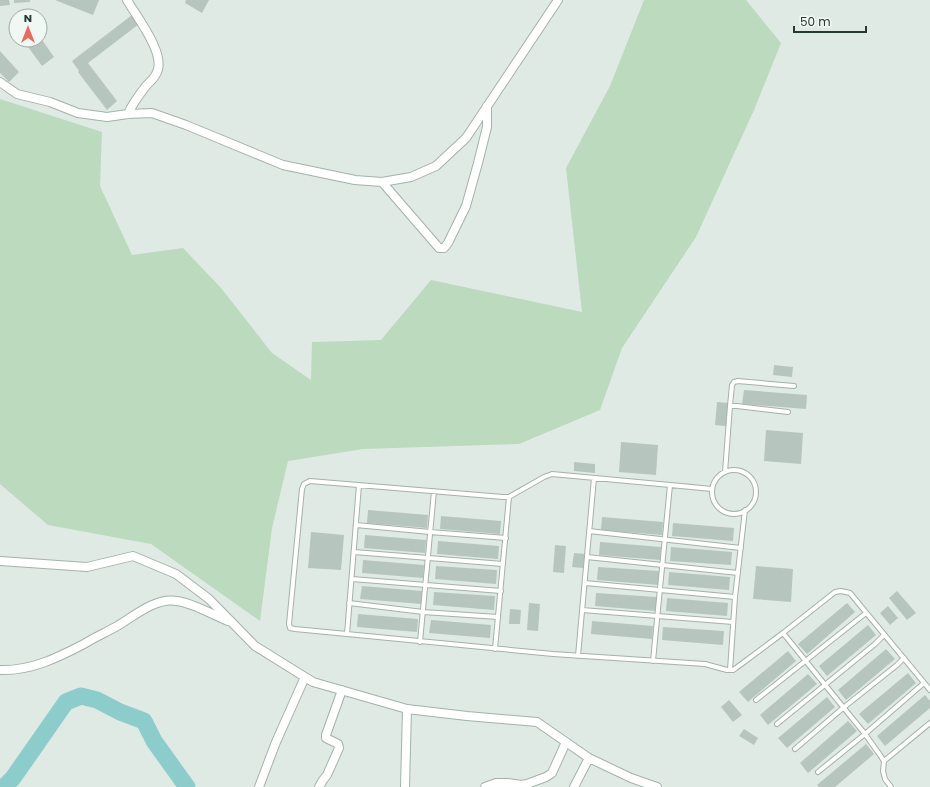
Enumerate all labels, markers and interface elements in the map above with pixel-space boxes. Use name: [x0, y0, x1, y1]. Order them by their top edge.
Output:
north arrow: [8, 8, 48, 48]
scale bar: [794, 8, 866, 34]
text: N: [24, 10, 32, 26]
text: 50 m: [800, 13, 831, 30]

